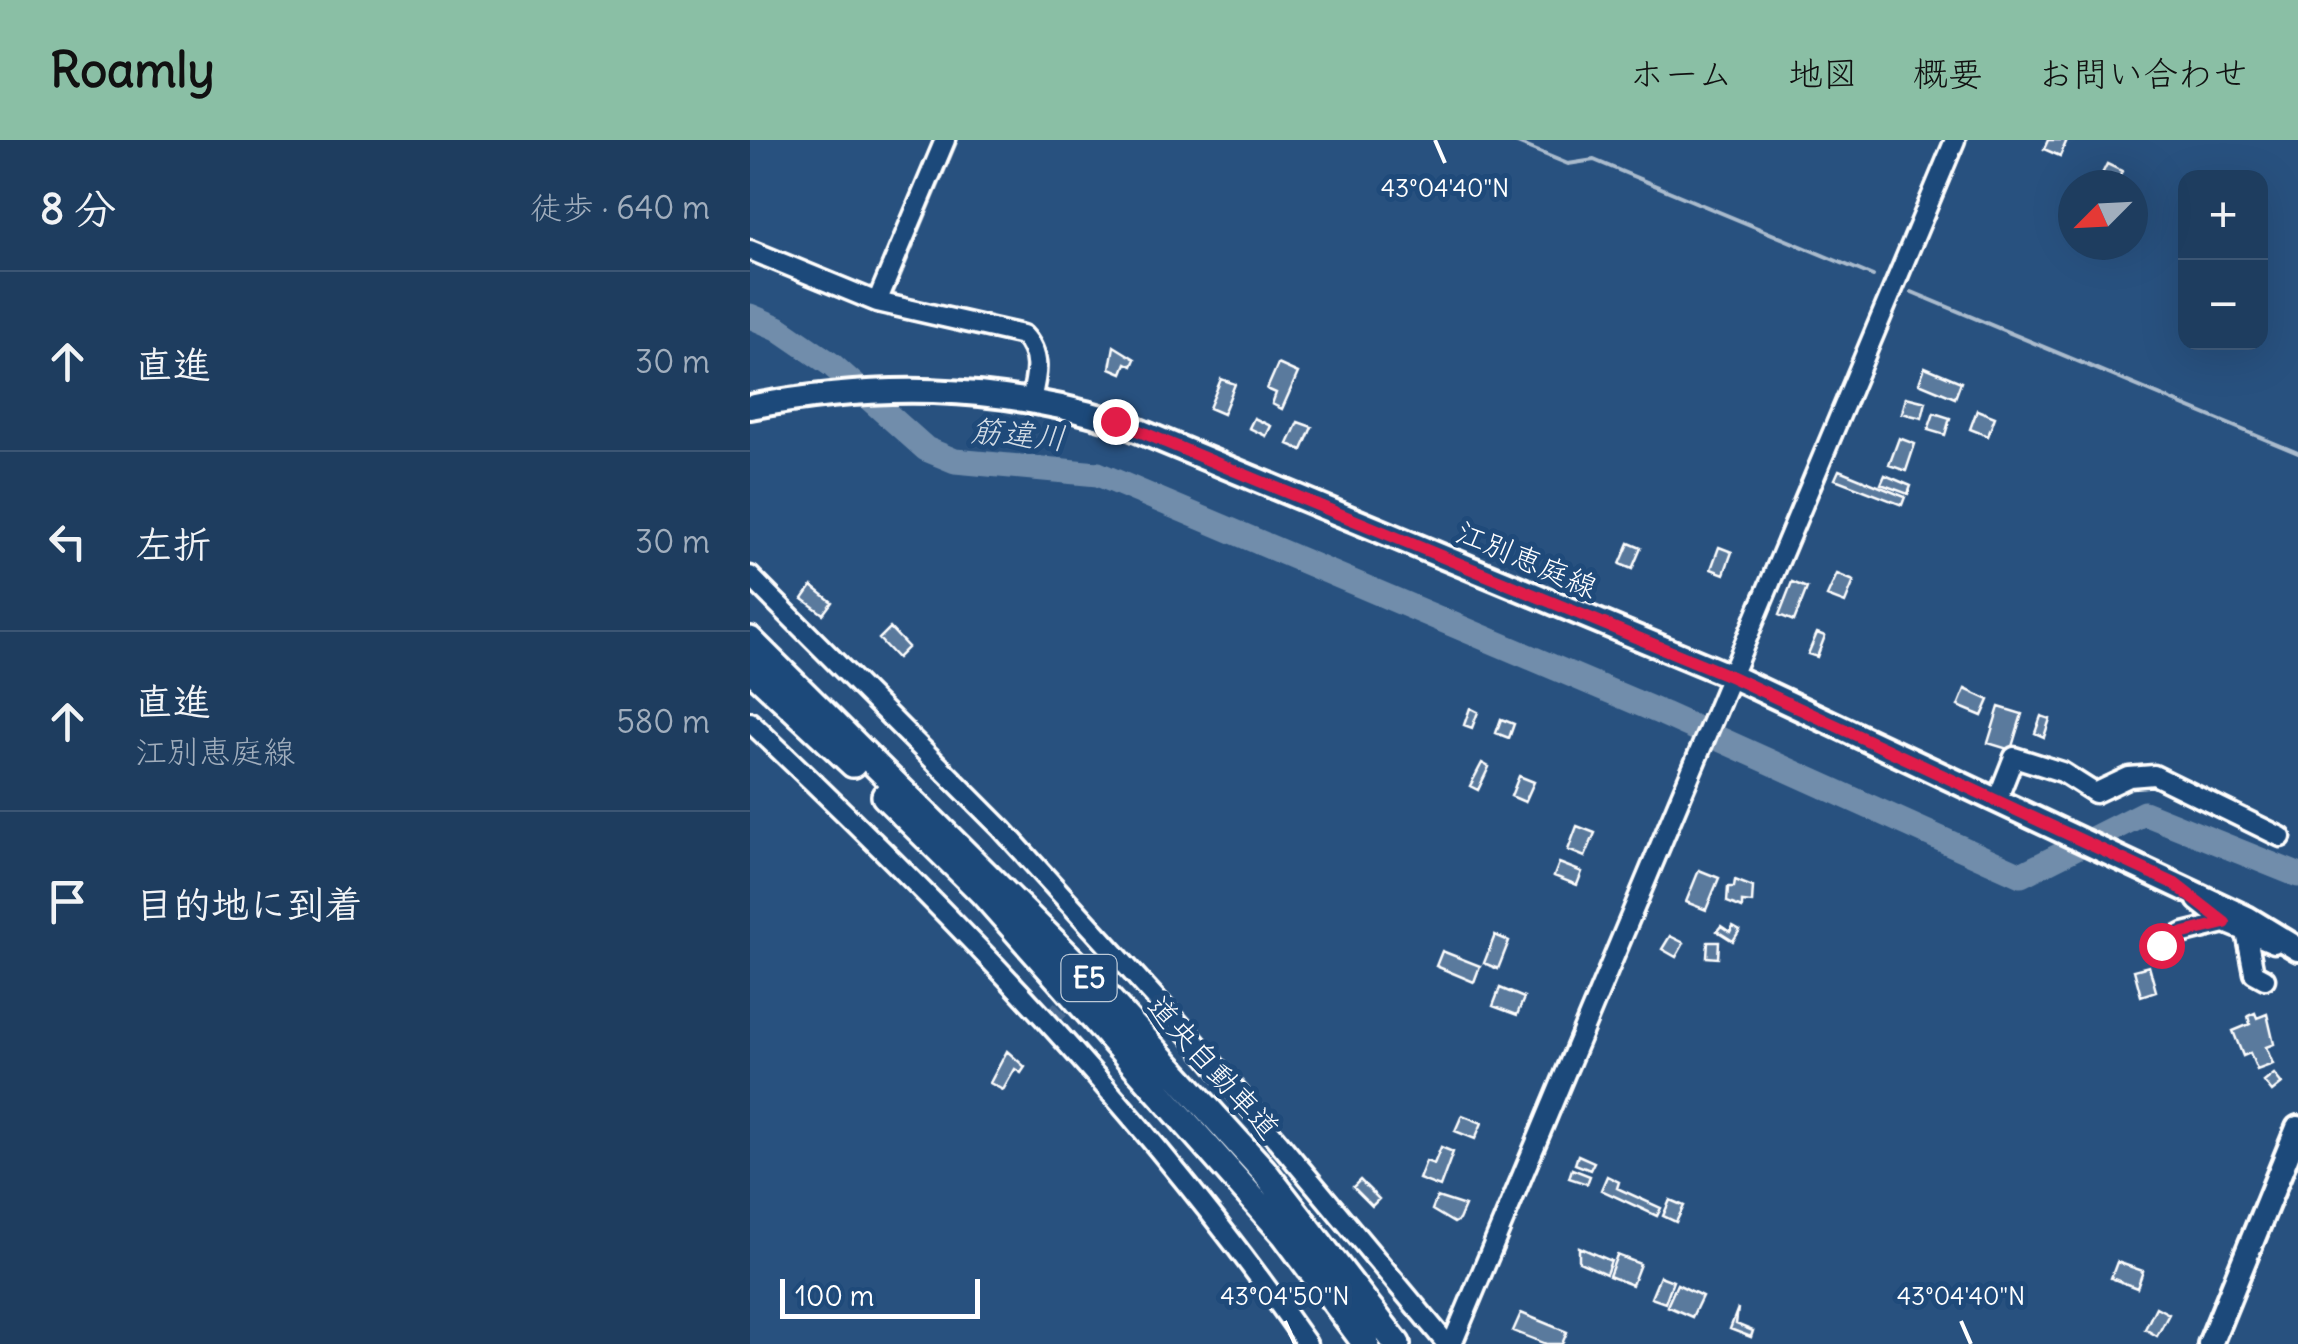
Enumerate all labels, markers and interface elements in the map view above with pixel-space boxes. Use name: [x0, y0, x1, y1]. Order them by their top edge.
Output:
text: Roamly: [50, 40, 215, 100]
text: ホーム: [1629, 51, 1733, 95]
text: 地図: [1788, 51, 1858, 95]
text: 概要: [1913, 51, 1983, 95]
text: お問い合わせ: [2038, 51, 2248, 95]
north arrow: [2058, 170, 2148, 260]
map controls: [2178, 170, 2268, 350]
button: +: [2178, 170, 2268, 260]
text: 43°04'40"N: [1381, 172, 1509, 204]
text: 8 分: [40, 183, 116, 235]
text: 徒歩 · 640 m: [530, 187, 710, 228]
button: −: [2178, 260, 2268, 350]
icon: ahead: [40, 334, 95, 389]
text: 直進: [135, 341, 211, 388]
text: 30 m: [635, 341, 710, 382]
route end: [1093, 399, 1139, 445]
water label: 筋違川: [968, 409, 1068, 459]
street label: 江別恵庭線: [1451, 512, 1603, 606]
icon: left: [40, 514, 95, 569]
text: 左折: [135, 521, 211, 568]
text: 30 m: [635, 521, 710, 562]
text: 直進: [135, 678, 211, 725]
icon: ahead: [40, 694, 95, 749]
text: 580 m: [616, 701, 710, 742]
text: 江別恵庭線: [135, 731, 295, 772]
icon: arrive: [40, 874, 95, 929]
text: 目的地に到着: [135, 881, 363, 928]
route start: [2139, 923, 2185, 969]
road number: E5: [1062, 955, 1116, 1001]
street label: 道央自動車道: [1140, 987, 1288, 1147]
scale bar: [780, 1274, 980, 1318]
text: 100 m: [795, 1278, 874, 1314]
text: 43°04'50"N: [1220, 1280, 1350, 1312]
text: 43°04'40"N: [1897, 1280, 2025, 1312]

